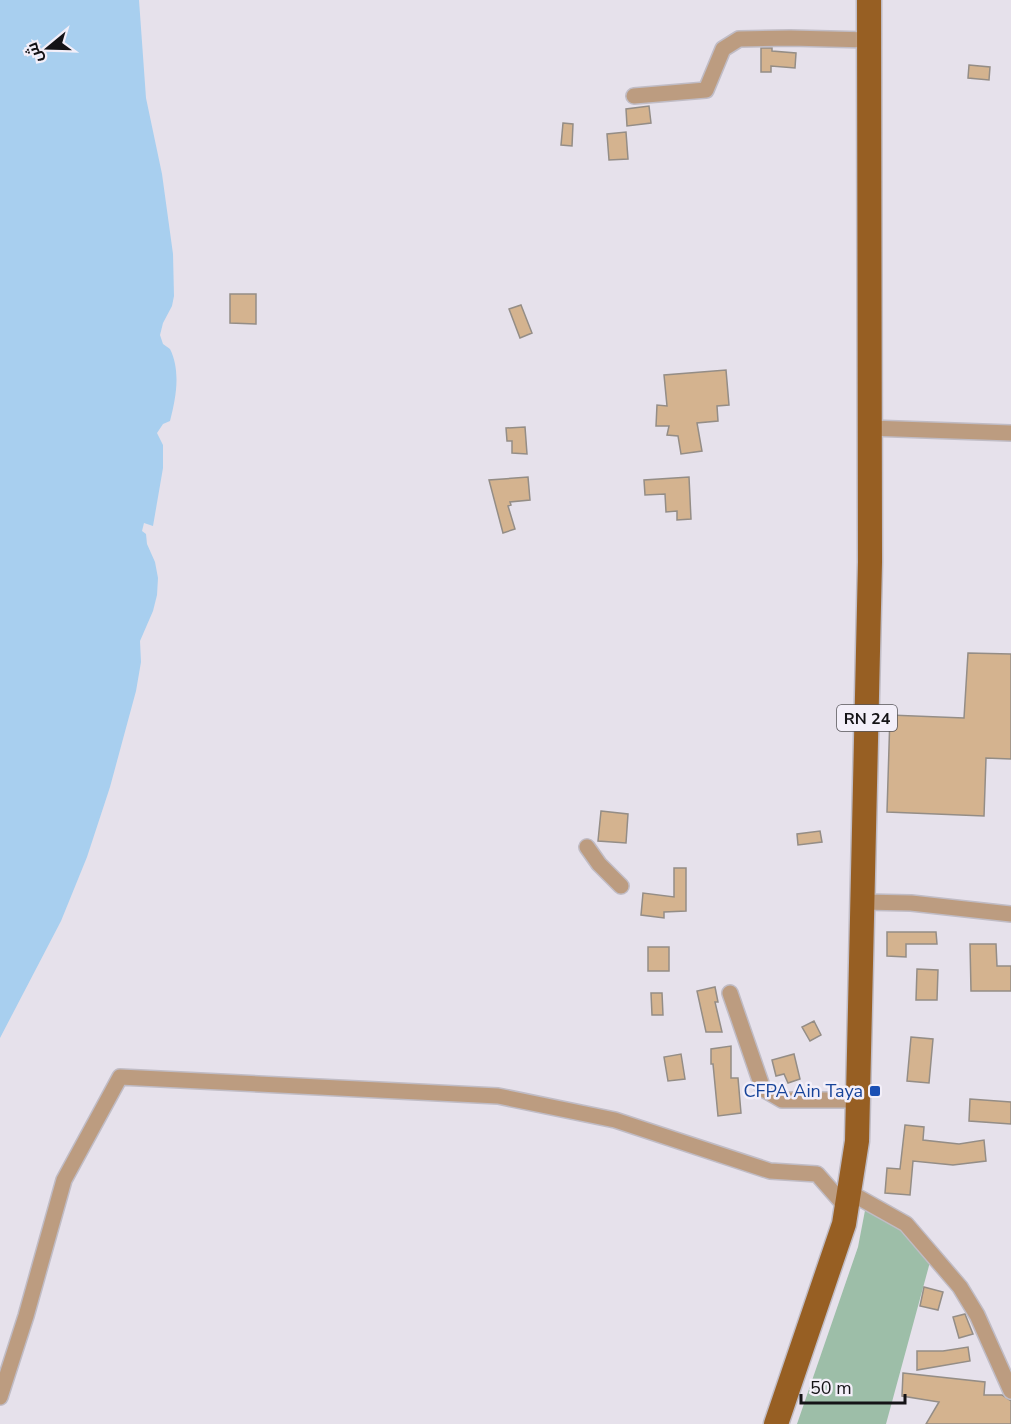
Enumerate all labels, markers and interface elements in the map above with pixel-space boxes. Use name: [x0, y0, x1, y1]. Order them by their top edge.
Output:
north arrow: [18, 18, 78, 78]
text: ش: [21, 39, 49, 66]
road number: RN 24: [837, 705, 897, 731]
place label: CFPA Ain Taya: [743, 1079, 863, 1103]
marker: CFPA Ain Taya: [868, 1084, 882, 1098]
scale bar: [801, 1367, 904, 1405]
text: 50 m: [810, 1376, 852, 1400]

